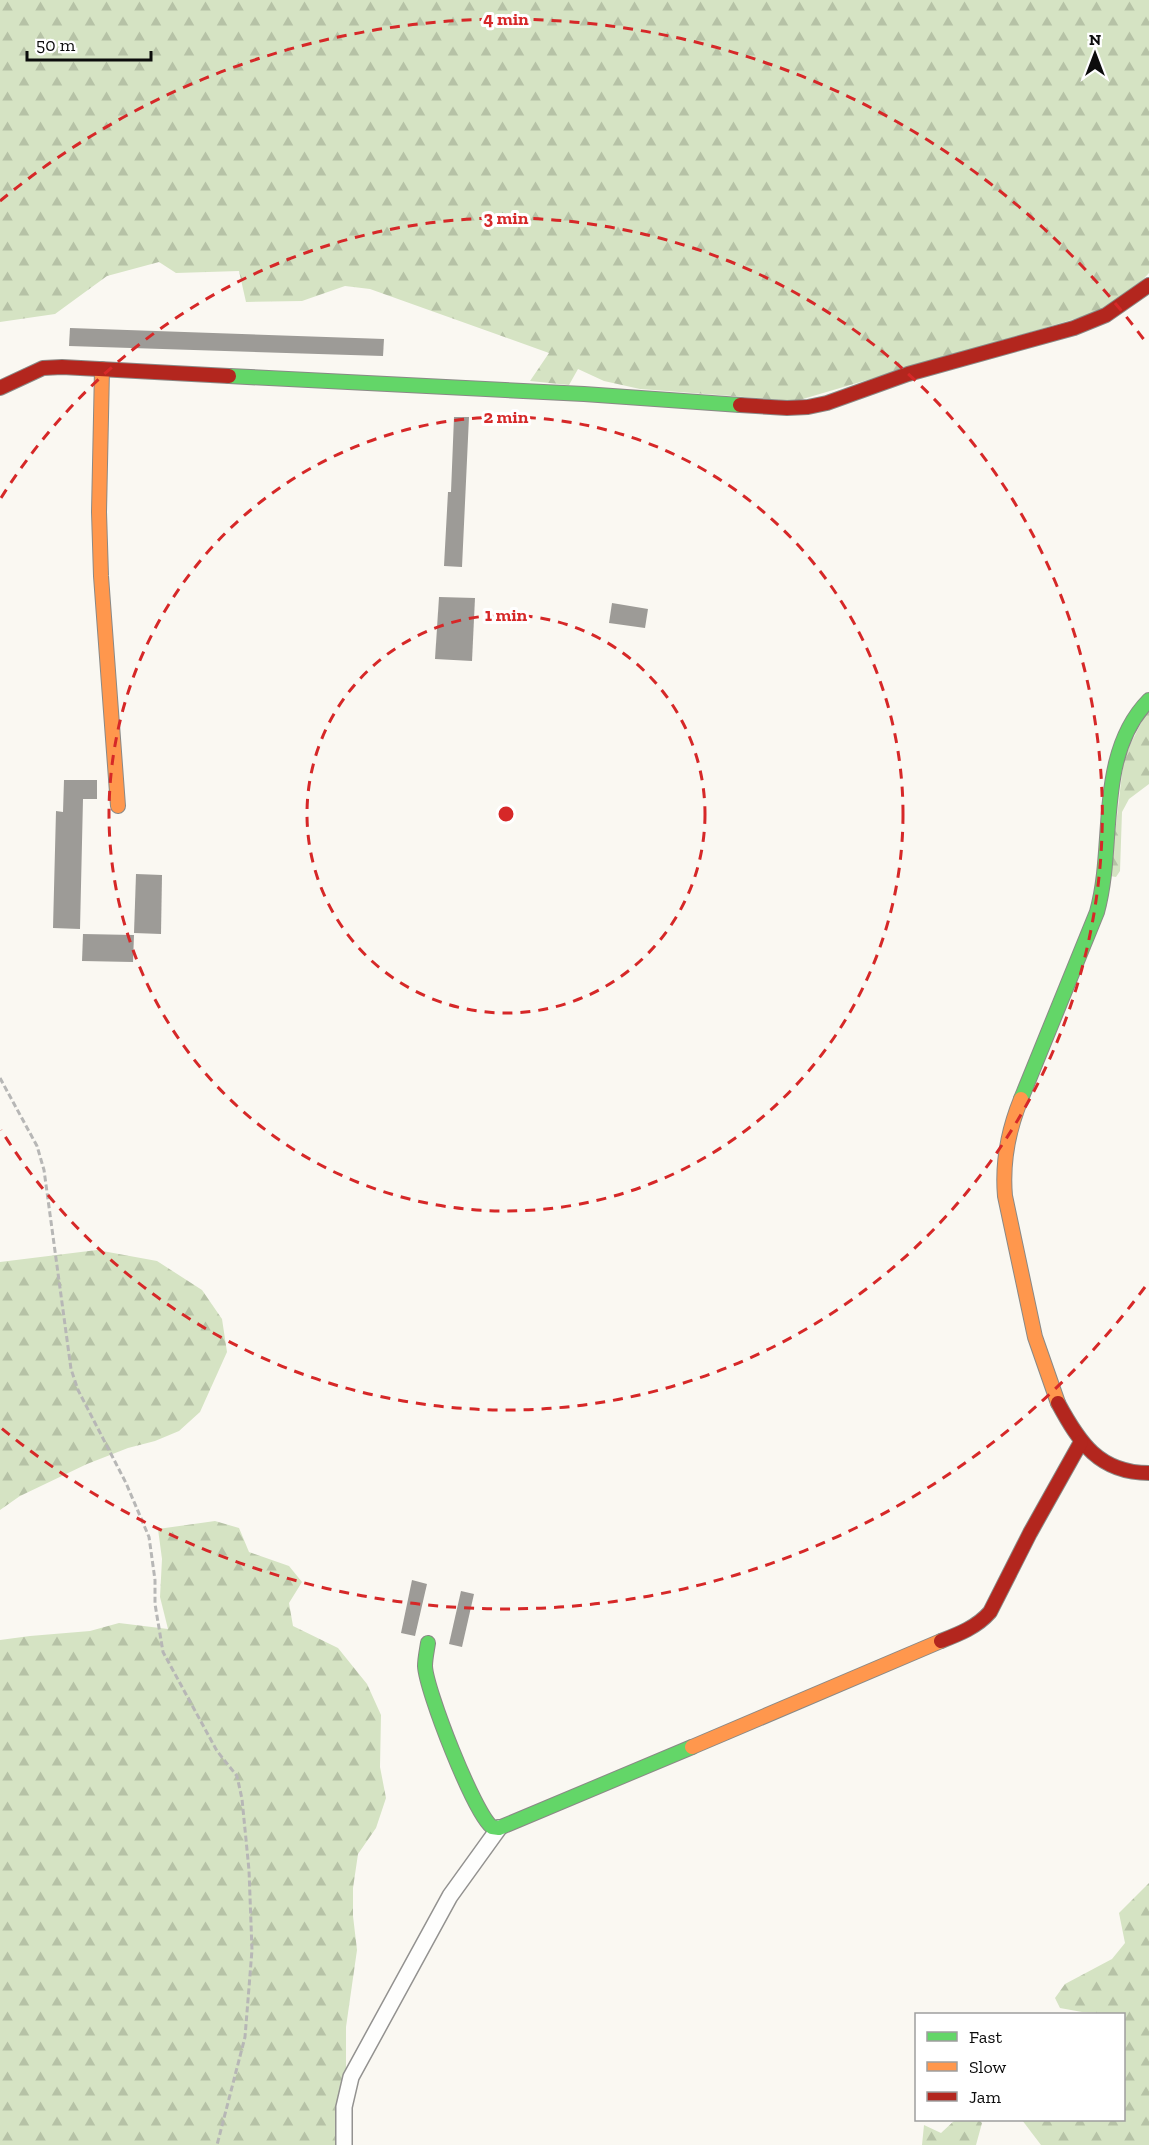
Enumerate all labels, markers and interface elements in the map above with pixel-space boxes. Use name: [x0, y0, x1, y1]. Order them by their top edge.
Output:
text: 4 min: [483, 8, 529, 30]
scale bar: [27, 24, 152, 62]
north arrow: [1065, 24, 1125, 84]
text: N: [1089, 30, 1101, 49]
text: 50 m: [36, 34, 76, 56]
text: 3 min: [484, 207, 529, 229]
text: 2 min: [484, 406, 529, 428]
text: 1 min: [485, 604, 528, 626]
centre of rings: [496, 804, 516, 824]
legend: [915, 2013, 1125, 2121]
text: Fast: [969, 2026, 1002, 2048]
text: Slow: [969, 2056, 1006, 2078]
text: Jam: [969, 2086, 1001, 2108]

